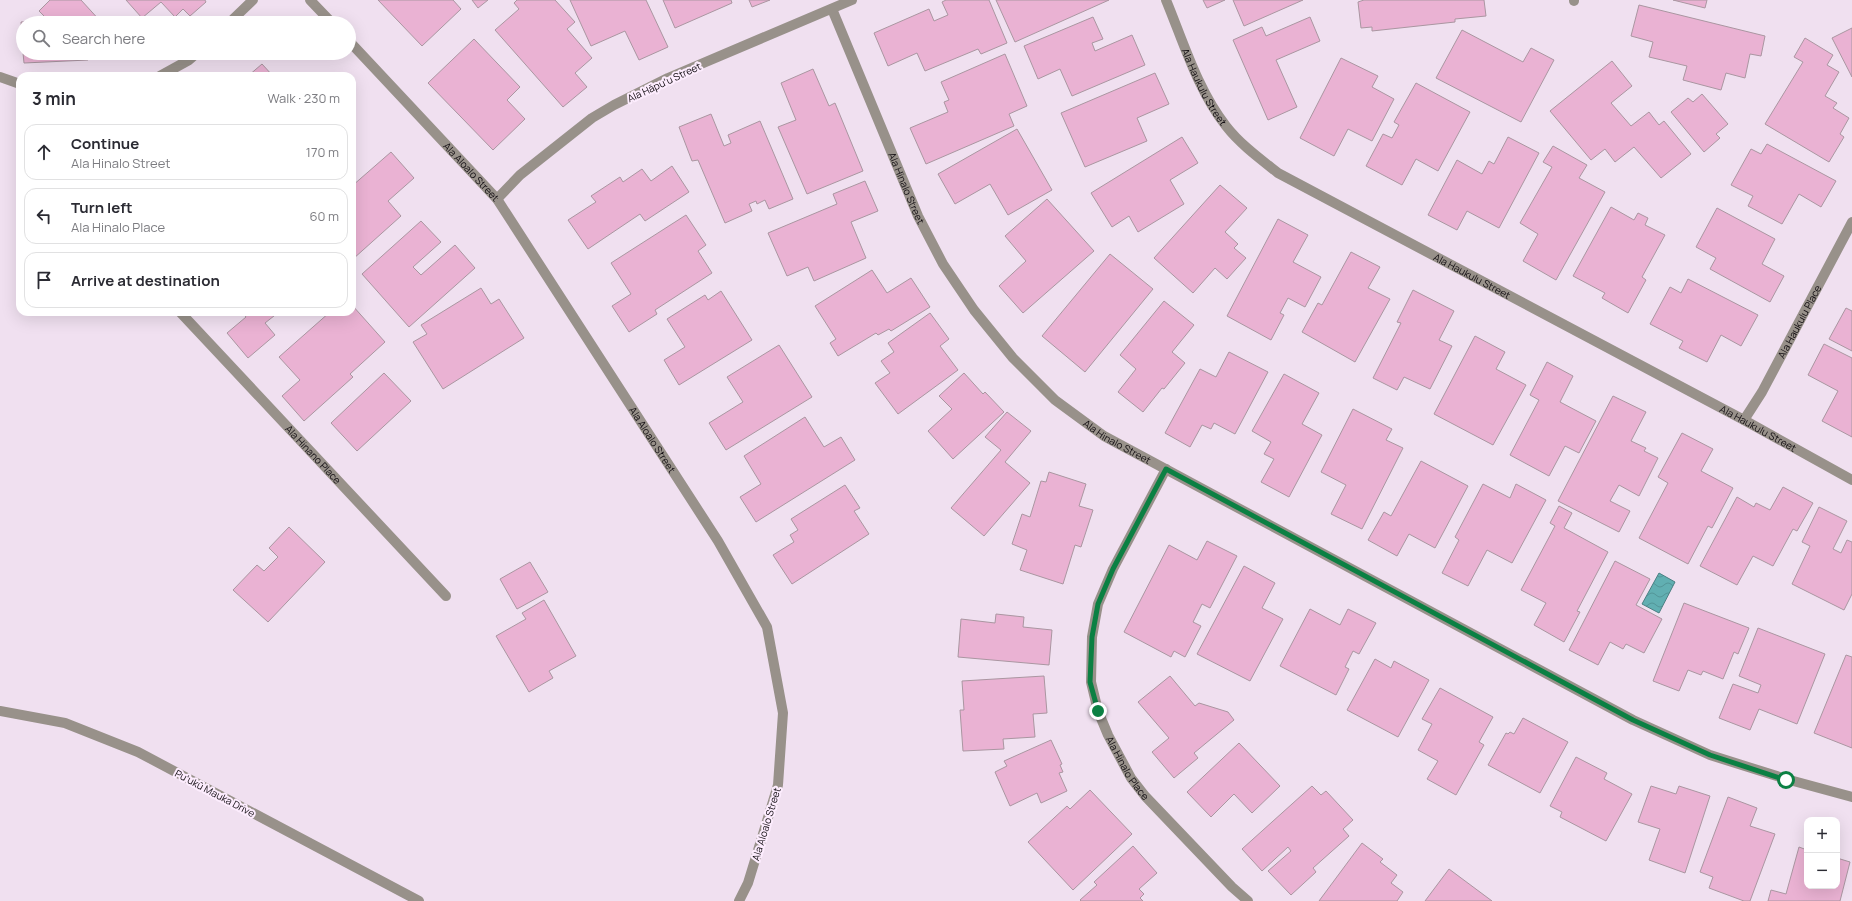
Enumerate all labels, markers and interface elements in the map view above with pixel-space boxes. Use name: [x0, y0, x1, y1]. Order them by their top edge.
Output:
search box: [16, 16, 356, 60]
icon: search: [30, 27, 52, 49]
text: Search here: [62, 28, 145, 49]
street label: Ala Haukulu Street: [1179, 46, 1230, 128]
street label: Ala Hāpuʻu Street: [625, 59, 703, 105]
text: 3 min: [32, 87, 76, 110]
text: Walk · 230 m: [267, 89, 340, 107]
text: Continue: [71, 133, 139, 154]
street label: Ala Aloalo Street: [440, 139, 503, 204]
icon: ahead: [33, 141, 55, 163]
text: 170 m: [306, 143, 339, 161]
street label: Ala Hinalo Street: [885, 150, 928, 227]
text: Ala Hinalo Street: [71, 154, 170, 172]
text: Turn left: [71, 197, 133, 218]
icon: left: [33, 205, 55, 227]
text: 60 m: [309, 207, 339, 225]
text: Ala Hinalo Place: [71, 218, 165, 236]
street label: Ala Haukulu Street: [1431, 250, 1513, 302]
icon: arrive: [33, 269, 55, 291]
text: Arrive at destination: [71, 270, 220, 291]
street label: Ala Haukulu Place: [1774, 282, 1825, 361]
street label: Ala Haukulu Street: [1717, 401, 1799, 455]
street label: Ala Aloalo Street: [626, 404, 679, 475]
street label: Ala Hinalo Street: [1080, 416, 1154, 467]
street label: Ala Hinano Place: [282, 422, 344, 487]
route end: [1089, 702, 1107, 720]
street label: Ala Hinalo Place: [1103, 734, 1152, 803]
street label: Puʻukū Mauka Drive: [172, 766, 258, 820]
route start: [1777, 771, 1795, 789]
street label: Ala Aloalo Street: [748, 786, 784, 862]
map controls: [1804, 817, 1840, 889]
button: +: [1804, 817, 1840, 853]
button: −: [1804, 853, 1840, 889]

